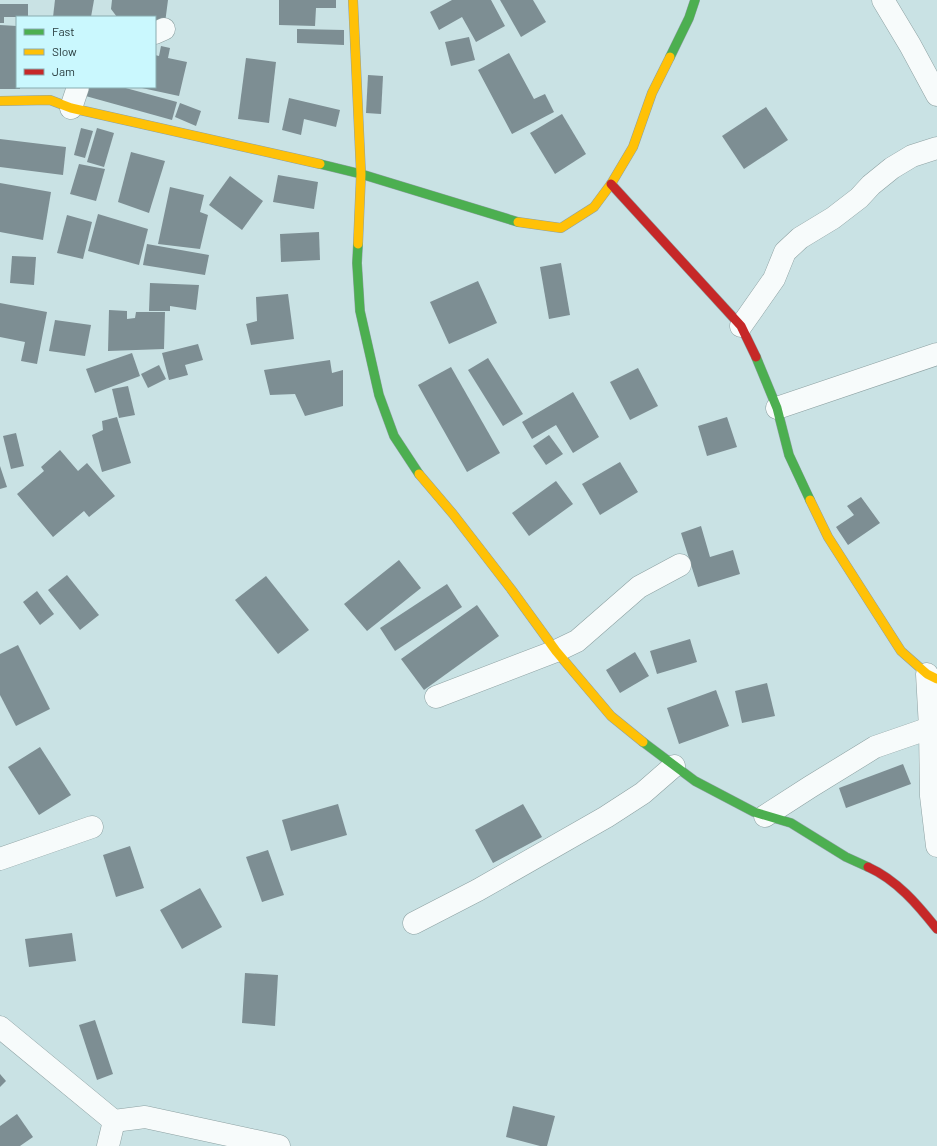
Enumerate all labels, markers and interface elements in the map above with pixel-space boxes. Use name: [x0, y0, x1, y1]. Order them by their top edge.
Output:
legend: [16, 16, 156, 88]
text: Fast: [52, 24, 75, 38]
text: Slow: [52, 44, 77, 58]
text: Jam: [52, 64, 75, 78]

